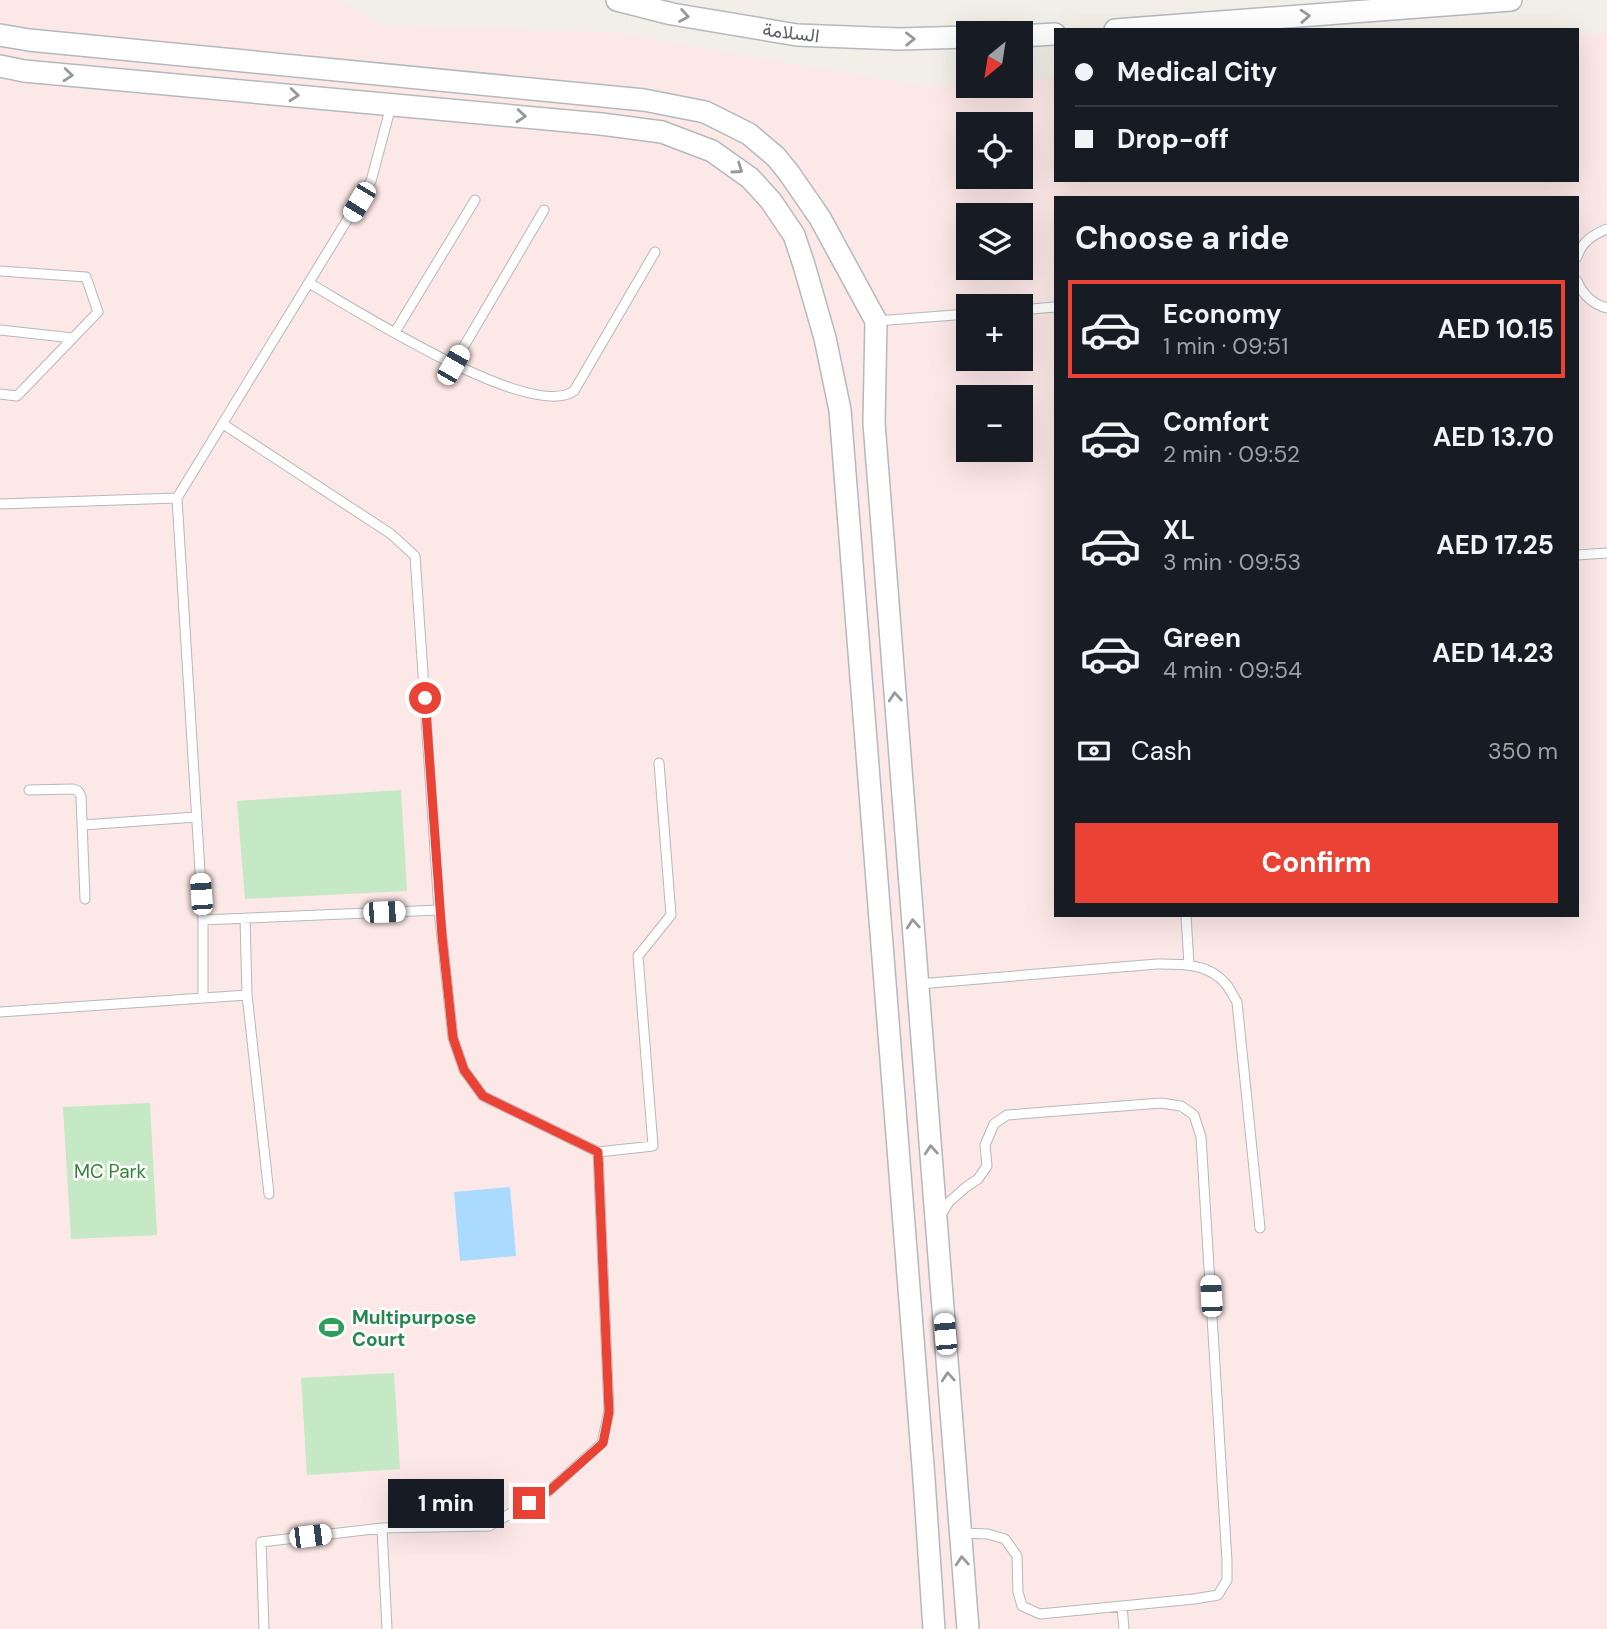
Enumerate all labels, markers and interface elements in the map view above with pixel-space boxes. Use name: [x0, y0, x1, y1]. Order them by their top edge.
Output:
one-way arrow: [678, 8, 690, 23]
one-way arrow: [1300, 9, 1311, 24]
street label: السلامة: [761, 17, 821, 48]
north arrow: [956, 21, 1032, 98]
map controls: [956, 21, 1033, 462]
one-way arrow: [904, 31, 915, 46]
text: Medical City: [1117, 55, 1277, 89]
one-way arrow: [62, 67, 73, 82]
one-way arrow: [288, 88, 300, 103]
one-way arrow: [515, 108, 526, 123]
button: locate: [956, 112, 1033, 189]
text: Drop-off: [1117, 122, 1229, 156]
one-way arrow: [730, 161, 743, 174]
car: [340, 179, 379, 225]
button: layers: [956, 203, 1033, 280]
text: Choose a ride: [1075, 217, 1290, 259]
button: +: [956, 294, 1033, 371]
text: Economy: [1163, 297, 1281, 331]
icon: car: [1079, 298, 1142, 361]
text: AED 10.15: [1438, 312, 1554, 346]
text: 1 min · 09:51: [1163, 331, 1288, 361]
car: [434, 342, 473, 388]
button: −: [956, 385, 1033, 462]
text: Comfort: [1163, 405, 1269, 439]
icon: car: [1079, 406, 1142, 469]
text: AED 13.70: [1433, 420, 1554, 454]
text: 2 min · 09:52: [1163, 439, 1300, 469]
text: XL: [1163, 513, 1195, 547]
icon: car: [1079, 514, 1142, 577]
text: AED 17.25: [1436, 528, 1554, 562]
text: 3 min · 09:53: [1163, 547, 1301, 577]
text: Green: [1163, 621, 1241, 655]
icon: car: [1079, 622, 1142, 685]
text: AED 14.23: [1432, 636, 1554, 670]
text: 4 min · 09:54: [1163, 655, 1302, 685]
route start: [409, 682, 441, 714]
one-way arrow: [888, 691, 903, 702]
icon: cash: [1075, 732, 1113, 770]
text: Cash: [1131, 734, 1192, 768]
text: 350 m: [1488, 736, 1558, 766]
button: Confirm: [1075, 823, 1558, 903]
car: [190, 872, 213, 916]
car: [363, 901, 406, 923]
one-way arrow: [906, 918, 921, 929]
one-way arrow: [923, 1145, 938, 1156]
park label: MC Park: [74, 1159, 147, 1184]
car: [1200, 1274, 1223, 1318]
place label: Multipurpose Court: [352, 1305, 477, 1352]
car: [933, 1312, 958, 1356]
sports icon: Multipurpose Court: [318, 1314, 346, 1342]
one-way arrow: [941, 1372, 956, 1383]
callout: 1 min: [389, 1478, 504, 1528]
route end: [513, 1487, 545, 1519]
text: 1 min: [418, 1488, 474, 1518]
car: [288, 1523, 333, 1549]
one-way arrow: [955, 1555, 970, 1566]

